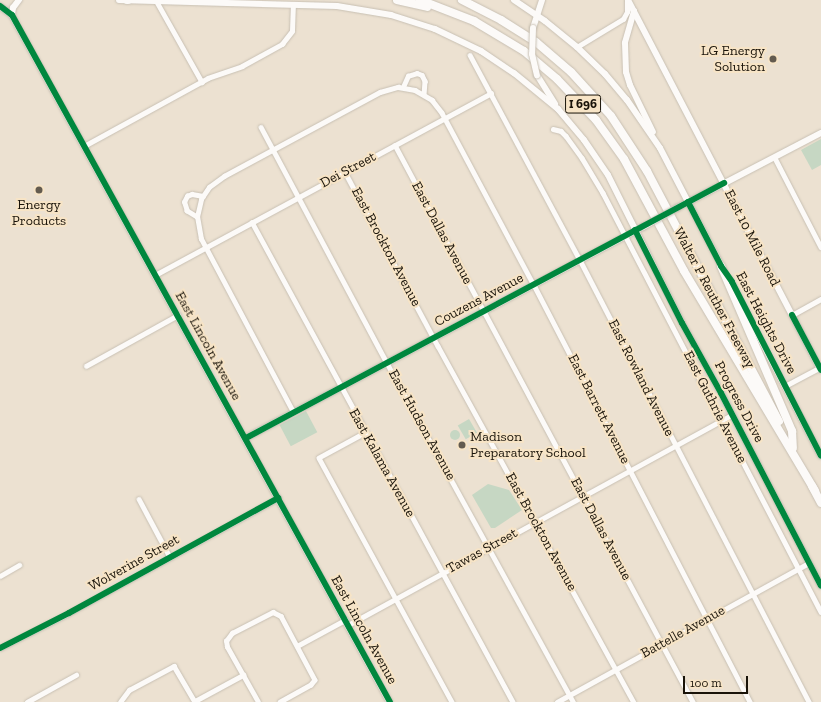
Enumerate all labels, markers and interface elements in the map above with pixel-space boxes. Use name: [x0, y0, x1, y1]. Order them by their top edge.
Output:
place label: LG Energy Solution: [701, 43, 765, 76]
marker: LG Energy Solution: [768, 54, 778, 64]
road number: I 696: [565, 93, 601, 115]
street label: Dei Street: [317, 148, 379, 192]
street label: East Dallas Avenue: [408, 179, 476, 287]
street label: East Brockton Avenue: [347, 184, 425, 310]
marker: Energy Products: [34, 185, 44, 195]
street label: East 10 Mile Road: [720, 187, 784, 289]
place label: Energy Products: [12, 197, 66, 230]
street label: Walter P Reuther Freeway: [670, 224, 758, 372]
street label: Couzens Avenue: [431, 269, 527, 331]
street label: East Heights Drive: [732, 269, 800, 377]
street label: East Lincoln Avenue: [171, 289, 245, 403]
street label: East Rowland Avenue: [604, 317, 678, 439]
street label: East Guthrie Avenue: [679, 348, 751, 466]
street label: East Barrett Avenue: [564, 351, 634, 467]
street label: Progress Drive: [711, 358, 767, 446]
street label: East Hudson Avenue: [385, 367, 459, 483]
street label: East Kalama Avenue: [345, 406, 419, 520]
place label: Madison Preparatory School: [470, 429, 586, 462]
marker: Madison Preparatory School: [457, 440, 467, 450]
street label: East Brockton Avenue: [501, 470, 581, 594]
street label: East Dallas Avenue: [567, 475, 635, 583]
street label: Tawas Street: [444, 525, 520, 577]
street label: Wolverine Street: [86, 531, 182, 595]
street label: East Lincoln Avenue: [327, 573, 401, 687]
street label: Battelle Avenue: [638, 602, 728, 662]
scale bar: [685, 668, 750, 694]
text: 100 m: [690, 676, 722, 690]

